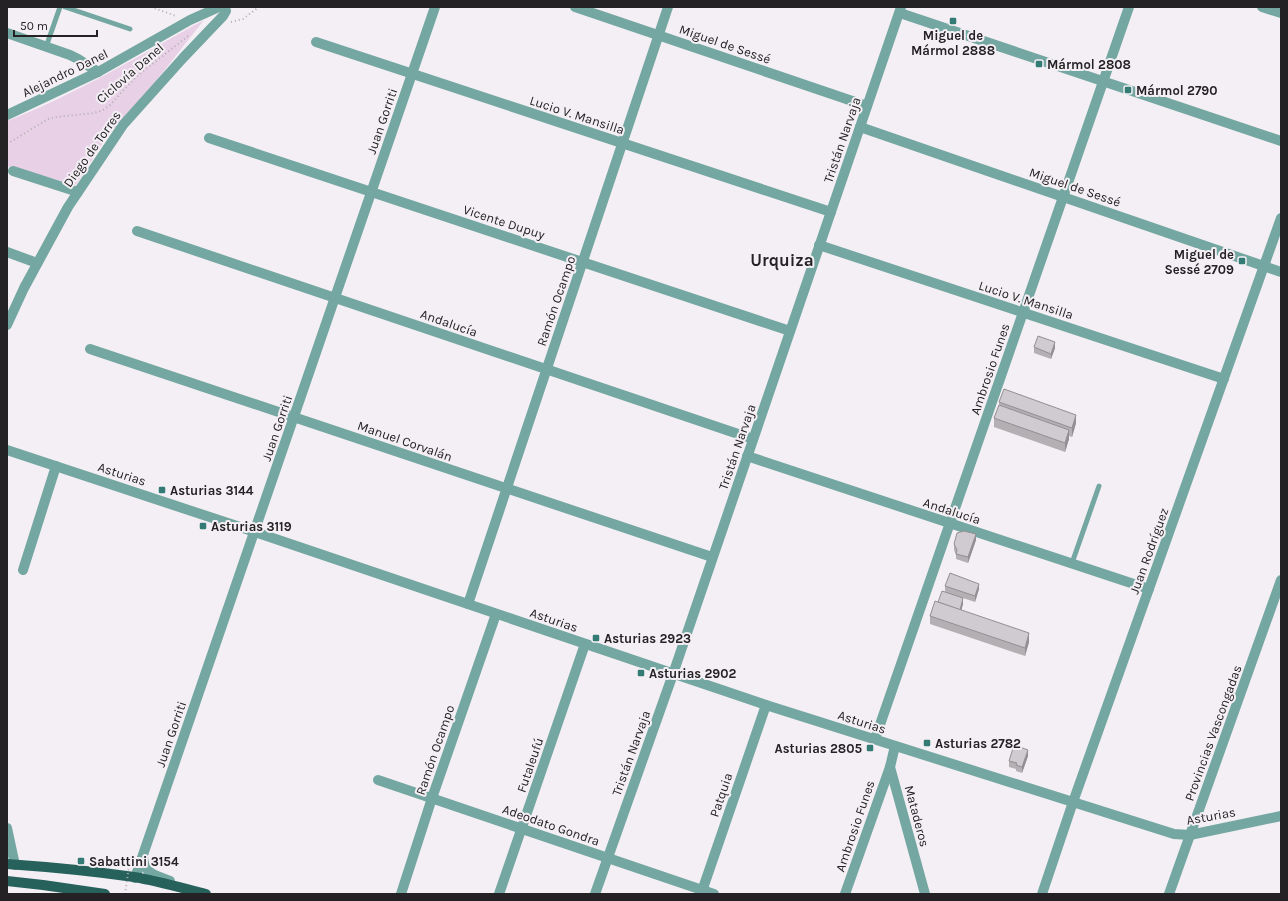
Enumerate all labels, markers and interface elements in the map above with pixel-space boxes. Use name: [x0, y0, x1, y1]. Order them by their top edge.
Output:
scale bar: [14, 12, 97, 38]
marker: Miguel de Mármol 2888: [948, 16, 958, 26]
text: 50 m: [20, 19, 48, 33]
street label: Miguel de Sessé: [677, 21, 773, 67]
place label: Miguel de Mármol 2888: [911, 28, 995, 58]
street label: Ciclovía Danel: [93, 40, 167, 106]
street label: Alejandro Danel: [20, 46, 110, 100]
place label: Mármol 2808: [1047, 57, 1131, 72]
marker: Mármol 2808: [1034, 59, 1044, 69]
place label: Mármol 2790: [1136, 83, 1218, 98]
marker: Mármol 2790: [1123, 85, 1133, 95]
street label: Juan Gorriti: [364, 86, 400, 156]
street label: Lucio V. Mansilla: [528, 93, 626, 137]
street label: Tristán Narvaja: [820, 95, 864, 185]
street label: Diego de Torres: [60, 108, 124, 190]
street label: Miguel de Sessé: [1027, 164, 1123, 210]
street label: Vicente Dupuy: [461, 202, 547, 242]
place label: Miguel de Sessé 2709: [1164, 247, 1234, 277]
district label: Urquiza: [750, 250, 814, 271]
street label: Ramón Ocampo: [534, 254, 578, 348]
marker: Miguel de Sessé 2709: [1237, 256, 1247, 266]
street label: Lucio V. Mansilla: [977, 278, 1075, 322]
street label: Andalucía: [418, 306, 480, 340]
street label: Ambrosio Funes: [967, 321, 1013, 417]
street label: Juan Gorriti: [259, 393, 295, 463]
street label: Tristán Narvaja: [715, 402, 759, 492]
street label: Manuel Corvalán: [356, 418, 454, 464]
street label: Asturias: [96, 459, 148, 489]
place label: Asturias 3144: [170, 483, 254, 498]
marker: Asturias 3144: [157, 485, 167, 495]
street label: Andalucía: [921, 495, 983, 527]
street label: Juan Rodríguez: [1126, 506, 1172, 596]
place label: Asturias 3119: [211, 519, 292, 534]
marker: Asturias 3119: [198, 521, 208, 531]
street label: Asturias: [528, 605, 580, 635]
place label: Asturias 2923: [604, 631, 691, 646]
marker: Asturias 2923: [591, 633, 601, 643]
street label: Provincias Vascongadas: [1181, 663, 1245, 803]
place label: Asturias 2902: [649, 666, 736, 681]
marker: Asturias 2902: [636, 668, 646, 678]
street label: Juan Gorriti: [153, 699, 189, 769]
street label: Ramón Ocampo: [413, 703, 457, 797]
street label: Asturias: [836, 707, 888, 737]
street label: Tristán Narvaja: [609, 708, 653, 798]
street label: Futaleufú: [514, 736, 546, 794]
place label: Asturias 2782: [935, 736, 1021, 751]
marker: Asturias 2782: [922, 738, 932, 748]
place label: Asturias 2805: [775, 741, 862, 756]
marker: Asturias 2805: [865, 743, 875, 753]
street label: Patquia: [706, 771, 736, 819]
street label: Ambrosio Funes: [832, 778, 878, 874]
street label: Mataderos: [902, 784, 932, 849]
street label: Adeodato Gondra: [500, 801, 602, 849]
street label: Asturias: [1185, 804, 1237, 828]
place label: Sabattini 3154: [89, 854, 179, 869]
marker: Sabattini 3154: [76, 856, 86, 866]

